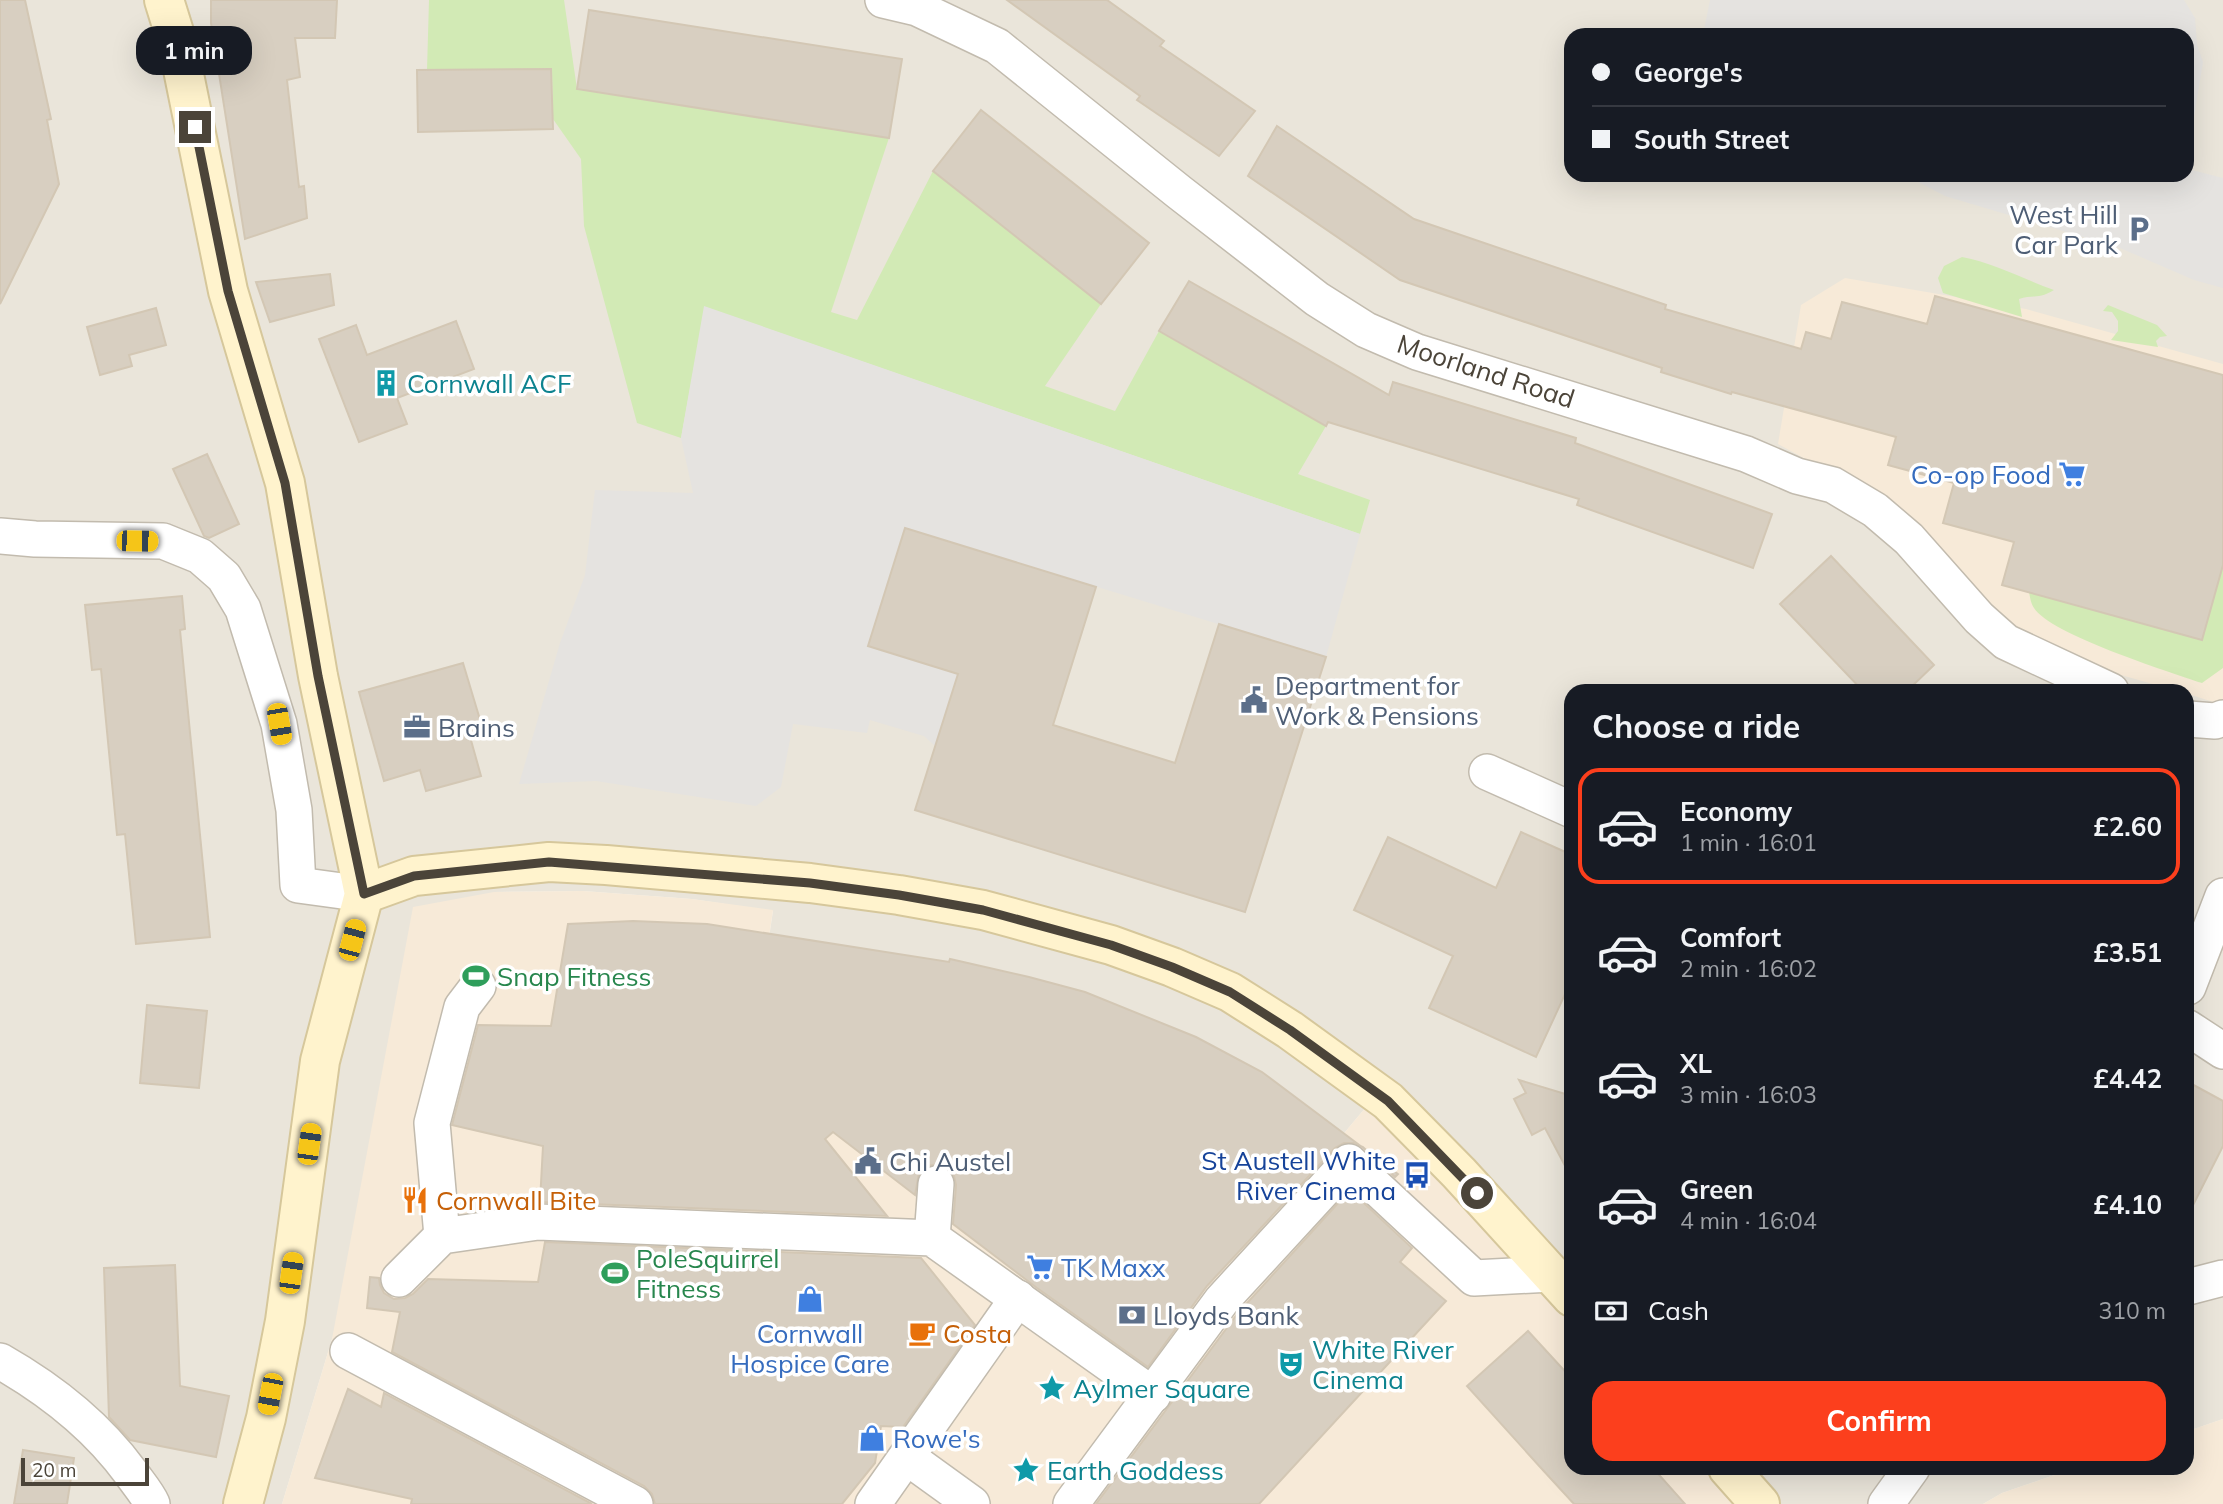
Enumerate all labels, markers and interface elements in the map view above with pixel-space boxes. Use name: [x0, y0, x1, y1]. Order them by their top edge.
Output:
callout: 1 min: [137, 25, 253, 74]
text: 1 min: [164, 36, 224, 65]
text: George's: [1634, 56, 1743, 89]
route end: [179, 111, 211, 143]
text: South Street: [1634, 123, 1789, 156]
place label: West Hill Car Park: [2009, 198, 2119, 261]
parking icon: West Hill Car Park: [2124, 214, 2154, 244]
street label: Moorland Road: [1393, 327, 1579, 415]
place label: Cornwall ACF: [407, 367, 572, 400]
building icon: Cornwall ACF: [371, 368, 401, 398]
place label: Co-op Food: [1911, 458, 2051, 491]
supermarket icon: Co-op Food: [2057, 459, 2087, 489]
car: [116, 530, 159, 552]
place label: Department for Work & Pensions: [1275, 669, 1479, 732]
public building icon: Department for Work & Pensions: [1239, 685, 1269, 715]
car: [266, 701, 293, 747]
text: Choose a ride: [1592, 706, 1800, 746]
place label: Brains: [438, 711, 515, 744]
office icon: Brains: [402, 712, 432, 742]
icon: car: [1596, 795, 1659, 858]
text: Economy: [1680, 795, 1792, 828]
text: £2.60: [2093, 810, 2162, 843]
text: 1 min · 16:01: [1680, 828, 1817, 857]
car: [337, 917, 368, 963]
icon: car: [1596, 921, 1659, 984]
text: Comfort: [1680, 921, 1781, 954]
text: £3.51: [2093, 936, 2162, 969]
text: 2 min · 16:02: [1680, 954, 1817, 983]
place label: Snap Fitness: [497, 960, 652, 993]
sports icon: Snap Fitness: [461, 961, 491, 991]
icon: car: [1596, 1047, 1659, 1110]
text: XL: [1680, 1047, 1712, 1080]
text: £4.42: [2093, 1062, 2162, 1095]
text: 3 min · 16:03: [1680, 1080, 1817, 1109]
car: [296, 1122, 323, 1166]
place label: St Austell White River Cinema: [1201, 1144, 1396, 1207]
place label: Chi Austel: [889, 1145, 1011, 1178]
public building icon: Chi Austel: [853, 1146, 883, 1176]
bus stop icon: St Austell White River Cinema: [1402, 1160, 1432, 1190]
icon: car: [1596, 1173, 1659, 1236]
text: Green: [1680, 1173, 1753, 1206]
route start: [1461, 1177, 1493, 1209]
place label: Cornwall Bite: [436, 1184, 596, 1217]
restaurant icon: Cornwall Bite: [400, 1185, 430, 1215]
text: £4.10: [2093, 1188, 2162, 1221]
text: 4 min · 16:04: [1680, 1206, 1817, 1235]
place label: PoleSquirrel Fitness: [636, 1242, 780, 1305]
car: [278, 1251, 305, 1295]
place label: TK Maxx: [1061, 1251, 1166, 1284]
supermarket icon: TK Maxx: [1025, 1252, 1055, 1282]
sports icon: PoleSquirrel Fitness: [600, 1258, 630, 1288]
shop icon: Cornwall Hospice Care: [795, 1284, 825, 1314]
icon: cash: [1592, 1292, 1630, 1330]
text: Cash: [1648, 1294, 1709, 1327]
text: 310 m: [2098, 1296, 2166, 1325]
place label: Lloyds Bank: [1153, 1299, 1299, 1332]
bank icon: Lloyds Bank: [1117, 1300, 1147, 1330]
place label: Cornwall Hospice Care: [730, 1317, 890, 1380]
place label: Costa: [943, 1317, 1012, 1350]
cafe icon: Costa: [907, 1318, 937, 1348]
place label: White River Cinema: [1312, 1333, 1454, 1396]
theatre icon: White River Cinema: [1276, 1349, 1306, 1379]
car: [256, 1371, 285, 1417]
place label: Aylmer Square: [1073, 1372, 1250, 1405]
place icon: Aylmer Square: [1037, 1373, 1067, 1403]
button: Confirm: [1592, 1381, 2166, 1461]
place label: Rowe's: [893, 1422, 981, 1455]
shop icon: Rowe's: [857, 1423, 887, 1453]
place label: Earth Goddess: [1047, 1454, 1224, 1487]
scale bar: [21, 1455, 149, 1487]
place icon: Earth Goddess: [1011, 1455, 1041, 1485]
text: 20 m: [32, 1458, 76, 1482]

